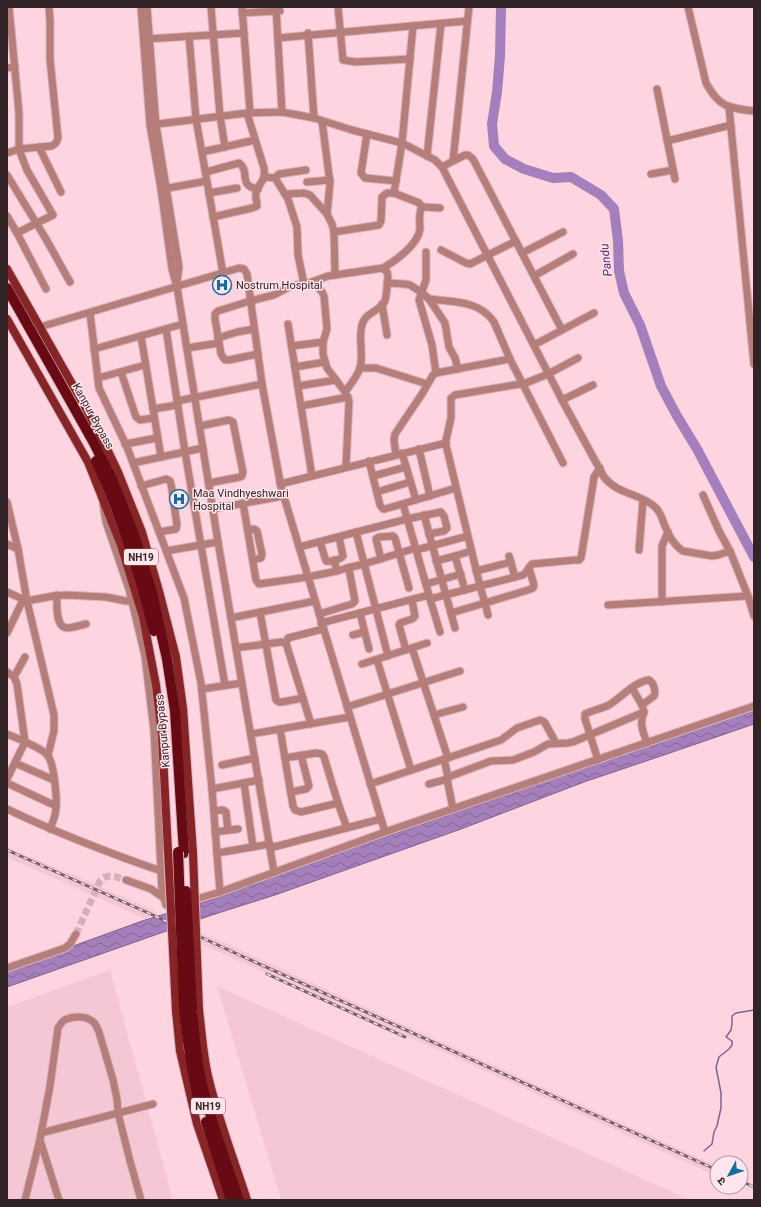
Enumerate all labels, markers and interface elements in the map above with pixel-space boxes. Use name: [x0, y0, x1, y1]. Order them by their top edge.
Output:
water label: Pandu: [597, 242, 615, 277]
hospital icon: Nostrum Hospital: [211, 274, 233, 296]
place label: Nostrum Hospital: [236, 279, 322, 292]
street label: Kanpur Bypass: [70, 381, 117, 451]
place label: Maa Vindhyeshwari Hospital: [193, 487, 289, 513]
hospital icon: Maa Vindhyeshwari Hospital: [168, 488, 190, 510]
road number: NH19: [124, 549, 158, 565]
street label: Kanpur Bypass: [153, 694, 173, 768]
road number: NH19: [191, 1098, 225, 1114]
north arrow: [709, 1155, 749, 1195]
text: उ: [714, 1174, 729, 1188]

